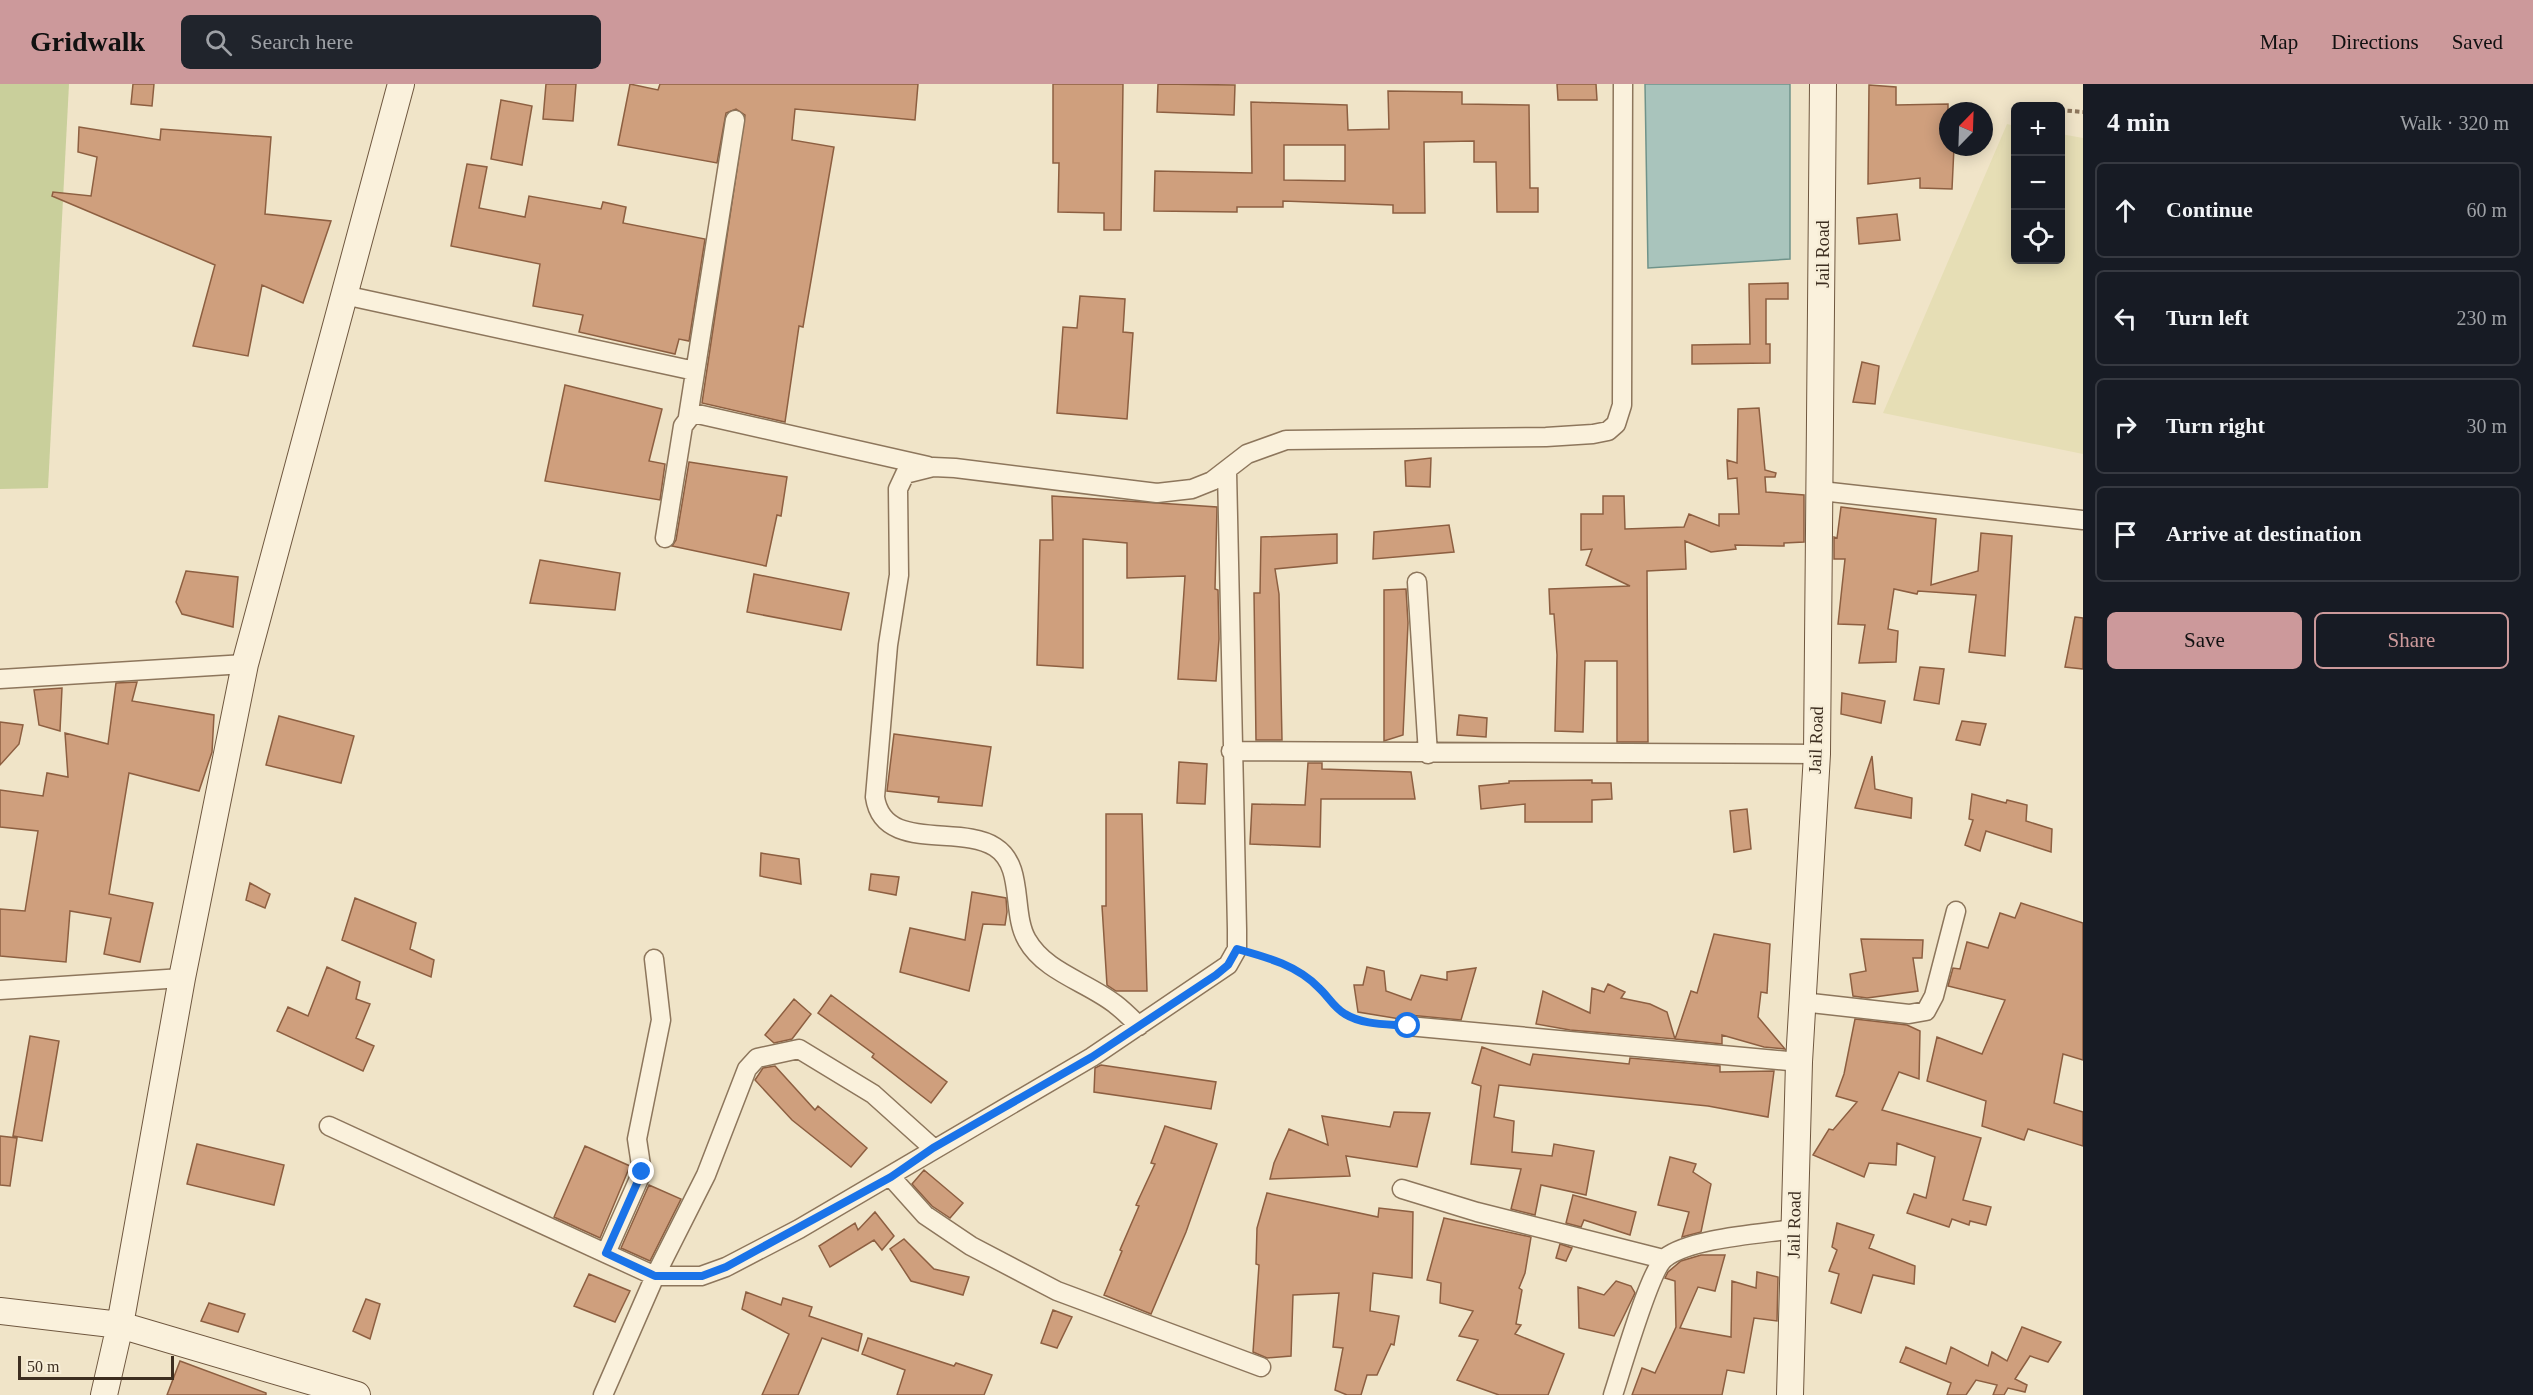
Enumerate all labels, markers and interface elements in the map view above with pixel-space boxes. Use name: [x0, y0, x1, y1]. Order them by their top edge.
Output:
search box: [181, 15, 601, 69]
text: Gridwalk: [30, 26, 145, 57]
icon: search: [202, 26, 235, 59]
text: Search here: [250, 29, 353, 54]
text: Map: [2260, 30, 2298, 54]
text: Directions: [2331, 30, 2419, 54]
text: Saved: [2452, 30, 2503, 54]
north arrow: [1939, 102, 1993, 156]
map controls: [2011, 102, 2065, 264]
button: +: [2011, 102, 2065, 156]
text: 4 min: [2107, 108, 2170, 137]
text: Walk · 320 m: [2400, 112, 2509, 134]
button: −: [2011, 156, 2065, 210]
icon: ahead: [2109, 194, 2142, 227]
text: Continue: [2166, 197, 2253, 222]
text: 60 m: [2466, 199, 2507, 221]
button: locate: [2011, 210, 2065, 264]
street label: Jail Road: [1813, 220, 1833, 288]
icon: left: [2109, 302, 2142, 335]
text: Turn left: [2166, 305, 2249, 330]
text: 230 m: [2456, 307, 2507, 329]
icon: right: [2109, 410, 2142, 443]
text: Turn right: [2166, 413, 2265, 438]
text: 30 m: [2466, 415, 2507, 437]
icon: arrive: [2109, 518, 2142, 551]
text: Arrive at destination: [2166, 521, 2362, 546]
button: Save: [2107, 612, 2302, 669]
button: Share: [2314, 612, 2509, 669]
street label: Jail Road: [1805, 706, 1827, 774]
route start: [1394, 1012, 1420, 1038]
route end: [628, 1158, 654, 1184]
street label: Jail Road: [1783, 1191, 1805, 1259]
scale bar: [18, 1353, 174, 1380]
text: 50 m: [27, 1358, 59, 1375]

